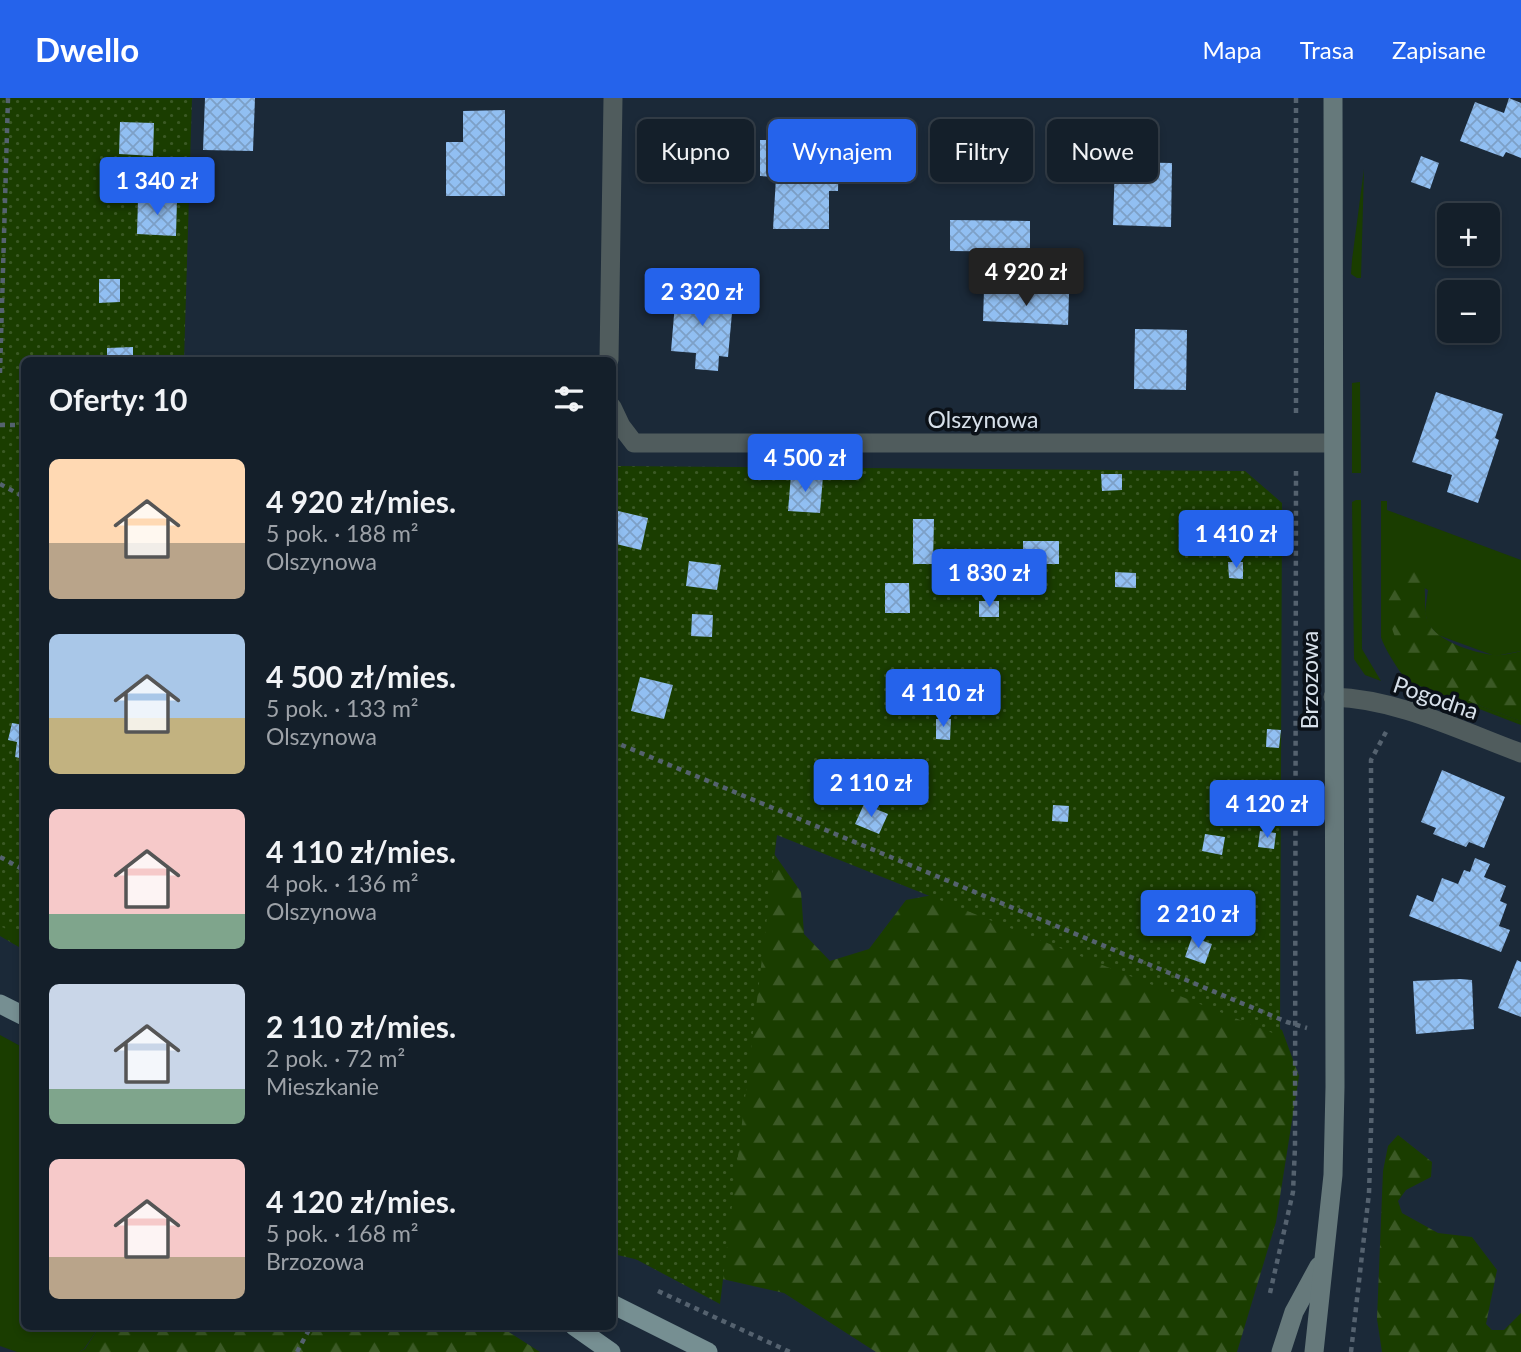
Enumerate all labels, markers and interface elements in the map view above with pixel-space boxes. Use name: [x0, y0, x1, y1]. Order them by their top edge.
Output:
text: Dwello: [35, 29, 139, 69]
text: Mapa: [1203, 35, 1262, 64]
text: Trasa: [1300, 35, 1354, 64]
text: Zapisane: [1392, 35, 1486, 64]
chip: Kupno: [637, 119, 754, 182]
chip: Wynajem: [768, 119, 916, 182]
chip: Filtry: [930, 119, 1033, 182]
chip: Nowe: [1047, 119, 1158, 182]
pin: 1 340 zł: [85, 158, 229, 217]
text: 1 340 zł: [116, 166, 198, 194]
map controls: [1437, 203, 1500, 343]
button: +: [1437, 203, 1500, 266]
pin: 4 920 zł: [954, 248, 1098, 308]
text: 4 920 zł: [985, 257, 1067, 285]
pin: 2 320 zł: [630, 268, 774, 328]
text: 2 320 zł: [661, 277, 743, 305]
button: −: [1437, 280, 1500, 343]
icon: filters: [550, 380, 588, 418]
text: Oferty: 10: [49, 381, 187, 417]
street label: Olszynowa: [928, 405, 1038, 433]
pin: 4 500 zł: [733, 434, 877, 494]
text: 4 500 zł: [764, 443, 846, 471]
text: 4 920 zł/mies.: [266, 483, 456, 519]
icon: home: [105, 487, 189, 571]
pin: 1 410 zł: [1164, 510, 1308, 570]
text: 5 pok. · 188 m²: [266, 519, 419, 547]
text: 1 410 zł: [1195, 519, 1277, 547]
text: Olszynowa: [266, 547, 377, 575]
pin: 1 830 zł: [917, 550, 1061, 609]
text: 1 830 zł: [948, 558, 1030, 586]
street label: Brzozowa: [1295, 631, 1323, 729]
text: 4 500 zł/mies.: [266, 658, 456, 694]
icon: home: [105, 662, 189, 746]
street label: Pogodna: [1390, 669, 1482, 725]
pin: 4 110 zł: [871, 670, 1015, 729]
text: 4 110 zł: [902, 678, 984, 706]
text: 5 pok. · 133 m²: [266, 694, 419, 722]
text: Olszynowa: [266, 722, 377, 750]
pin: 2 110 zł: [799, 760, 943, 819]
text: 2 110 zł: [830, 768, 912, 796]
pin: 4 120 zł: [1195, 780, 1339, 840]
text: 4 120 zł: [1226, 789, 1308, 817]
text: 4 110 zł/mies.: [266, 833, 456, 869]
icon: home: [105, 837, 189, 921]
text: 4 pok. · 136 m²: [266, 869, 419, 897]
pin: 2 210 zł: [1126, 890, 1270, 950]
text: Olszynowa: [266, 897, 377, 925]
text: 2 210 zł: [1157, 899, 1239, 927]
text: 2 110 zł/mies.: [266, 1008, 456, 1044]
icon: home: [105, 1012, 189, 1096]
text: 2 pok. · 72 m²: [266, 1044, 405, 1072]
text: Mieszkanie: [266, 1072, 379, 1100]
text: 4 120 zł/mies.: [266, 1183, 456, 1219]
icon: home: [105, 1187, 189, 1271]
text: 5 pok. · 168 m²: [266, 1219, 419, 1247]
text: Brzozowa: [266, 1247, 364, 1275]

